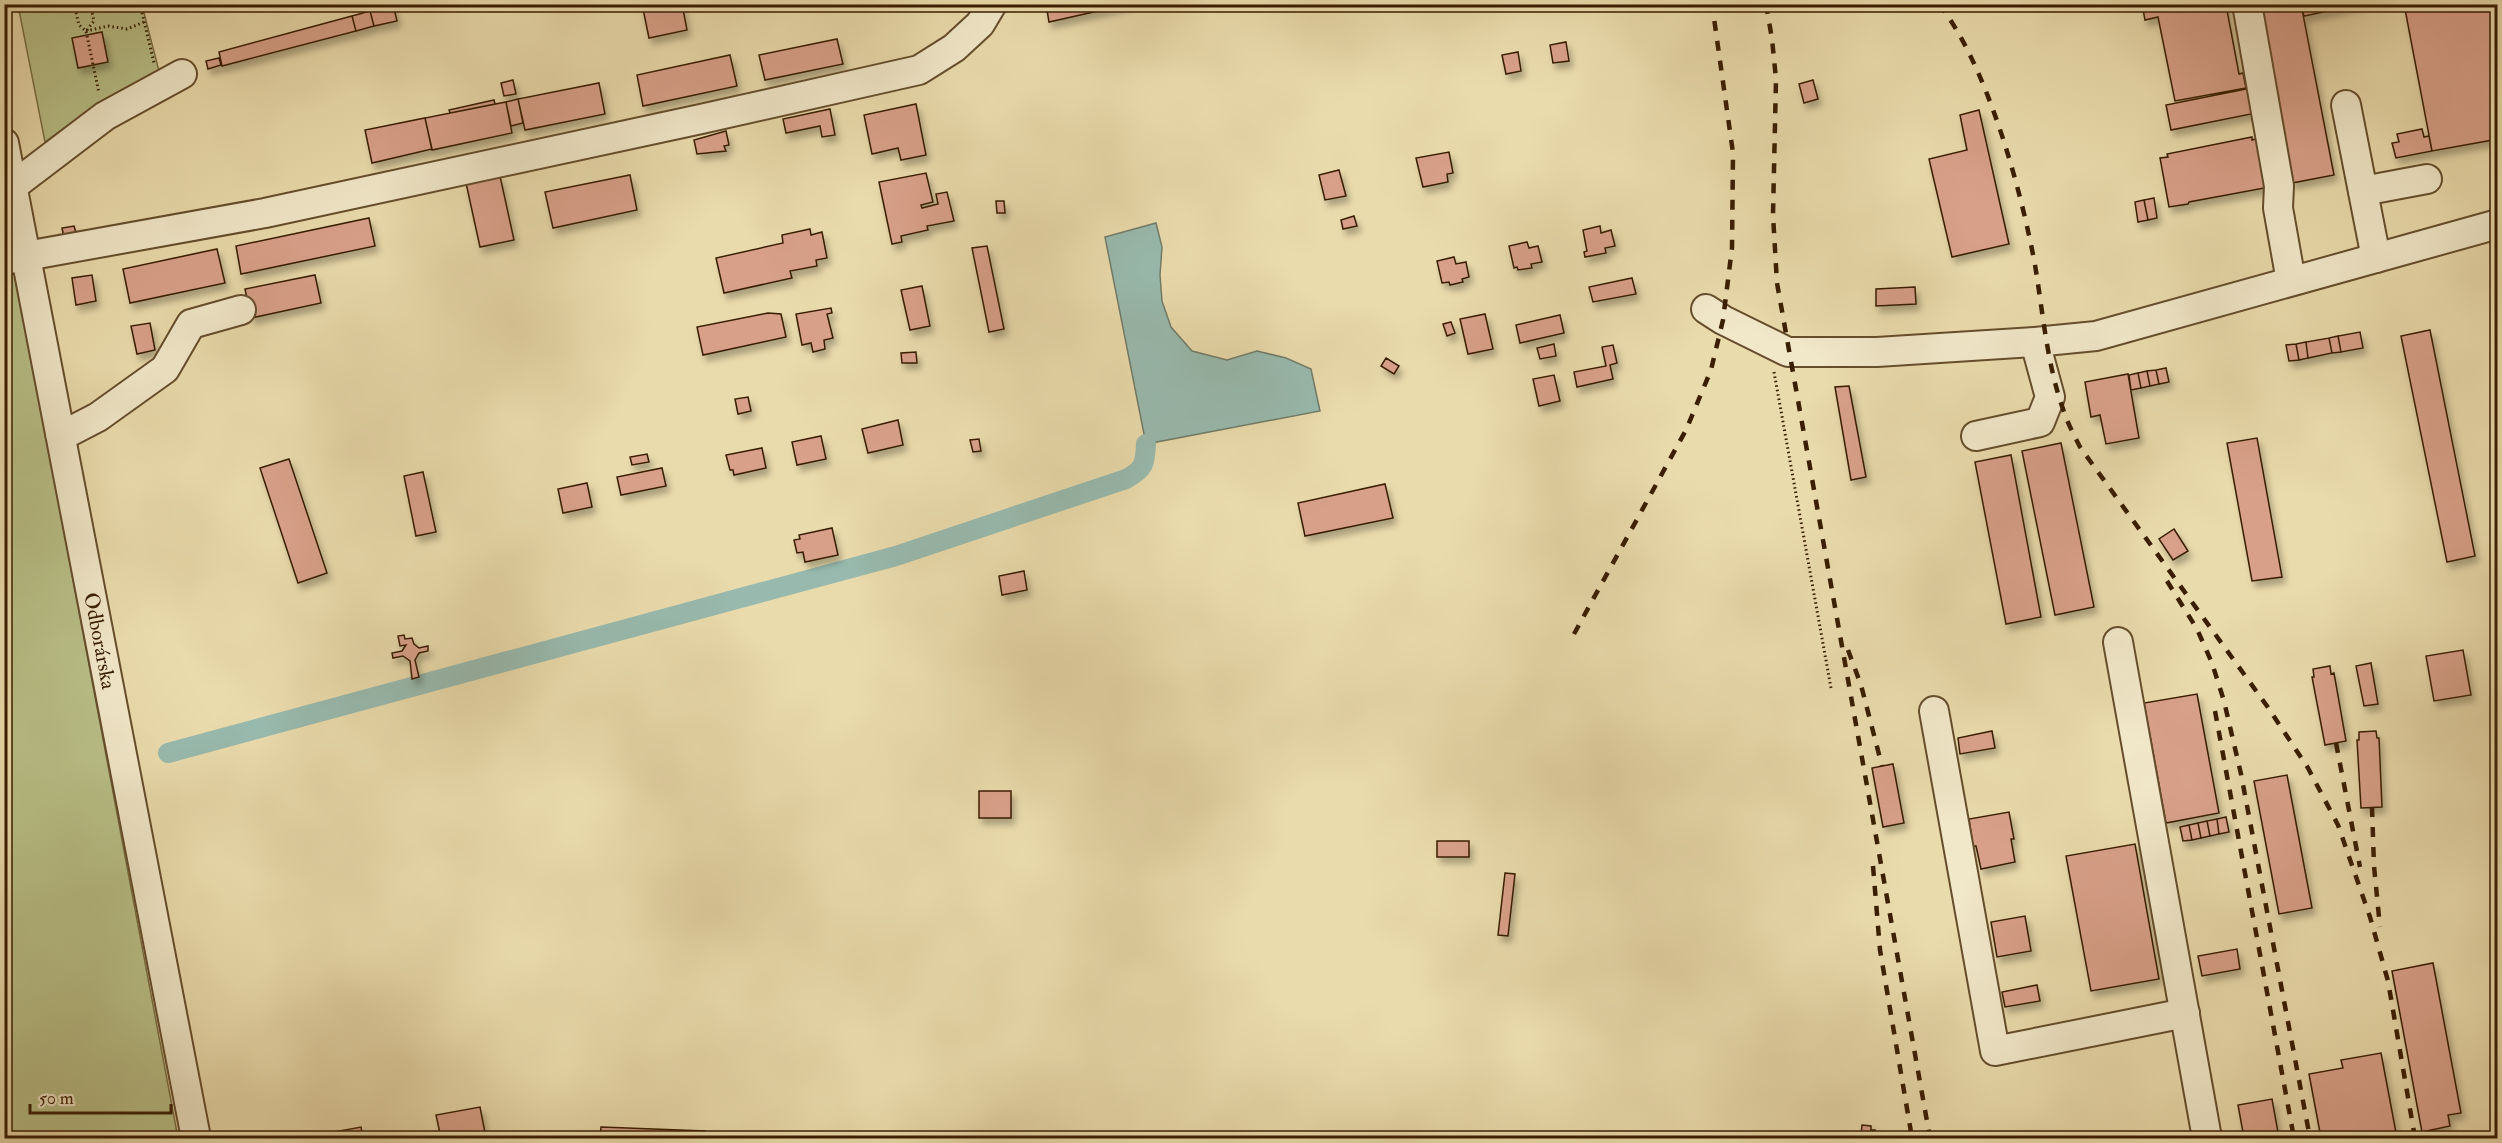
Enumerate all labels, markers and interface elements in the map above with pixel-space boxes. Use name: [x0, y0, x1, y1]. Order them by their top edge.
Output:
street label: Odborárska: [78, 590, 123, 692]
scale bar: [30, 1077, 171, 1115]
text: 50 m: [39, 1087, 74, 1110]

